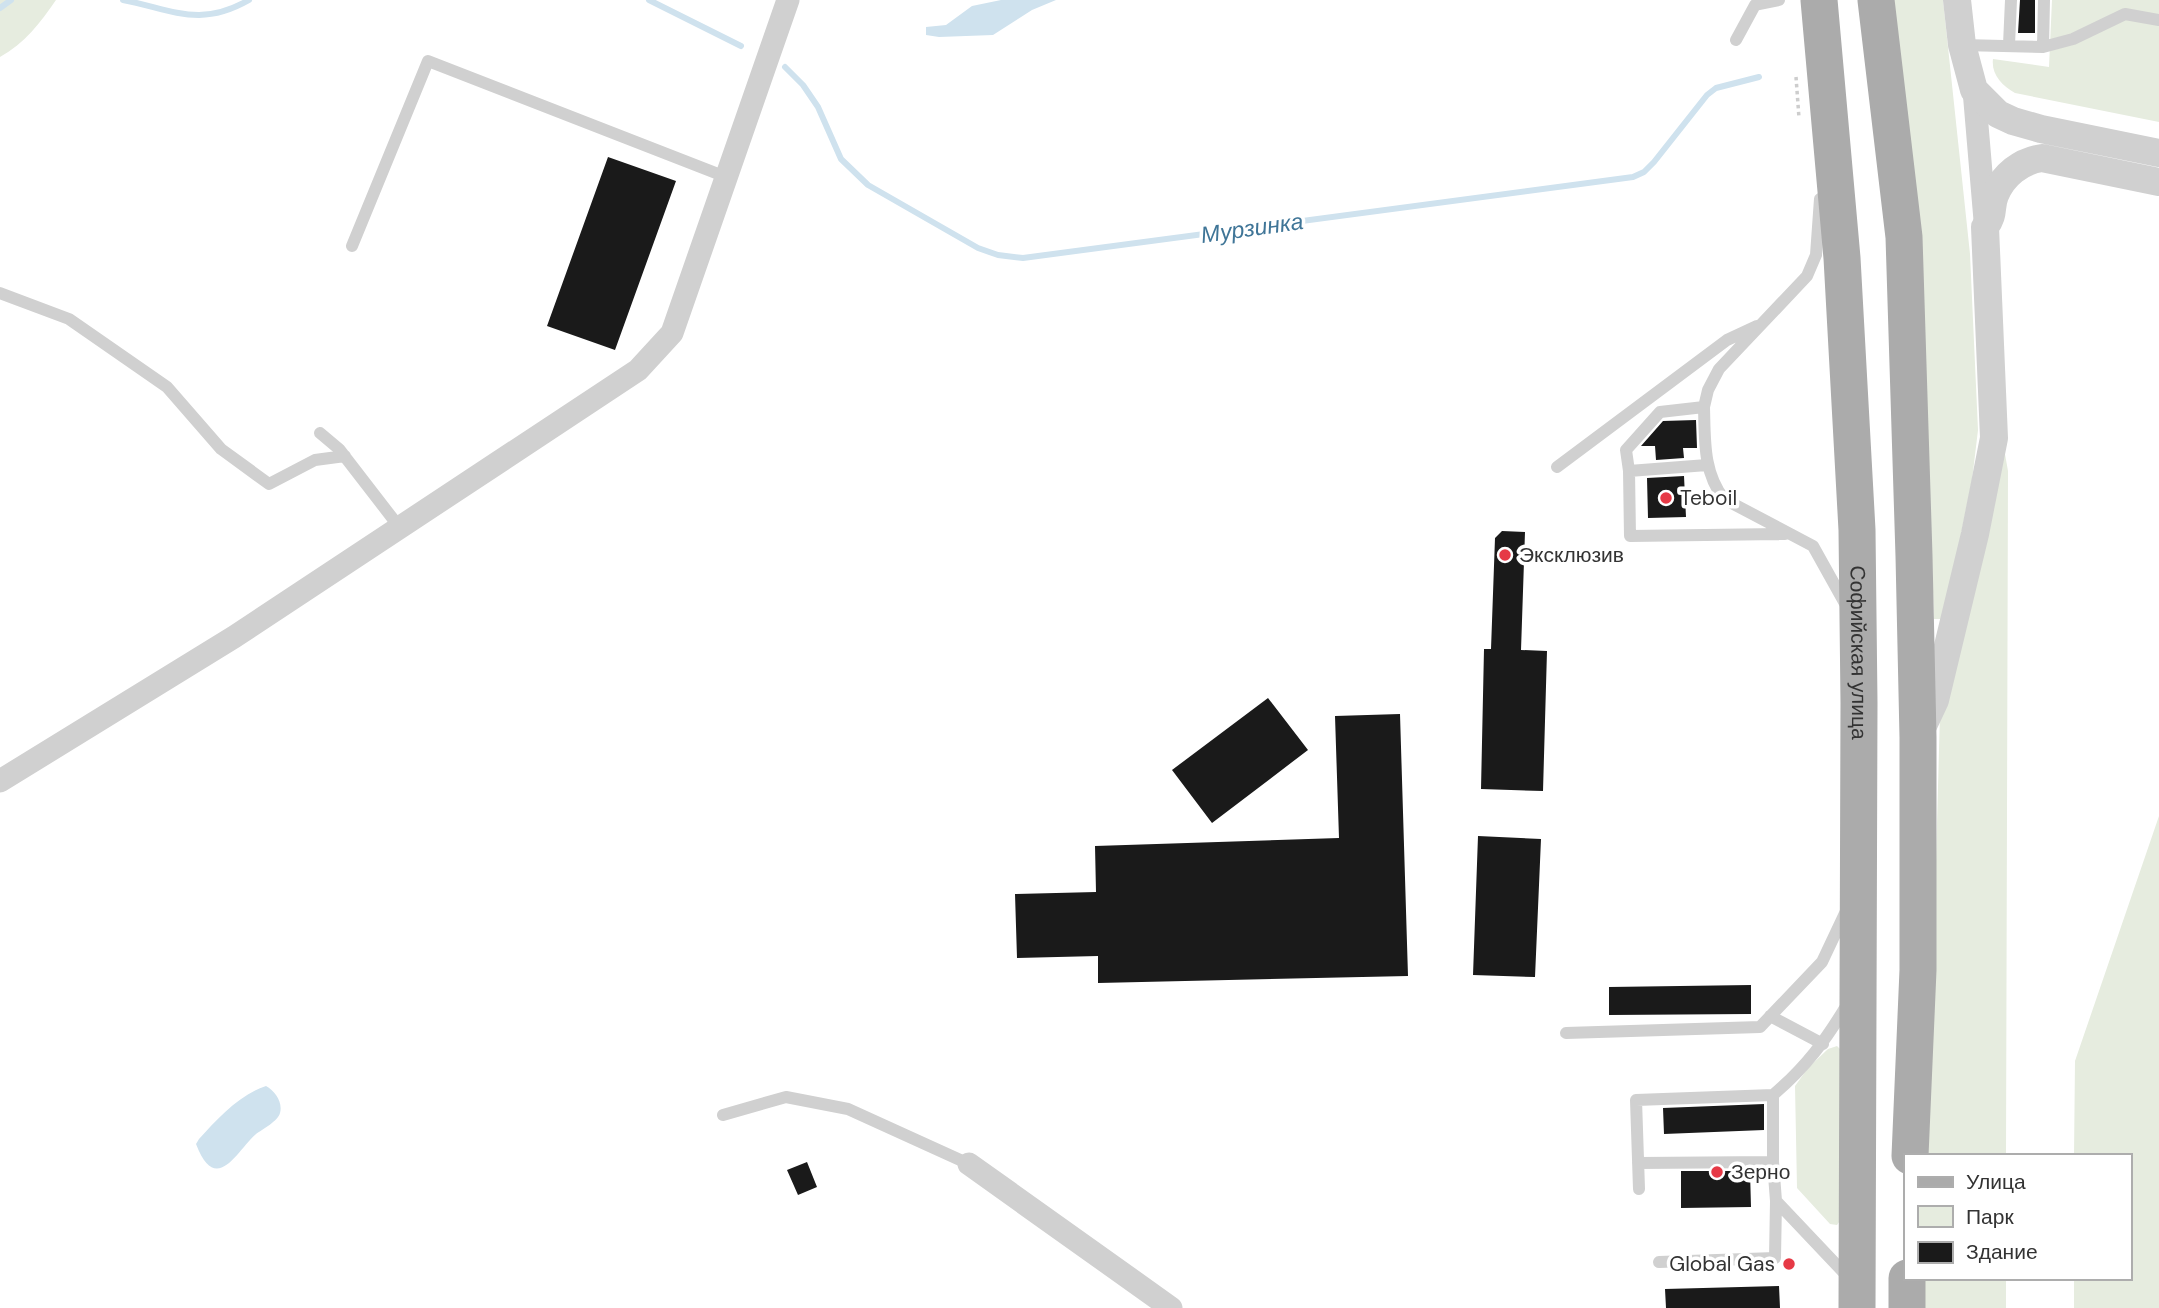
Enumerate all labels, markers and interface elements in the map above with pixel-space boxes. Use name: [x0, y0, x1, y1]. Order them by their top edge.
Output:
water label: Мурзинка: [1199, 206, 1305, 250]
place label: Teboil: [1680, 484, 1737, 512]
marker: Teboil: [1658, 490, 1674, 506]
place label: Эксклюзив: [1519, 541, 1624, 569]
marker: Эксклюзив: [1497, 547, 1513, 563]
street label: Софийская улица: [1843, 565, 1873, 740]
legend: [1904, 1154, 2131, 1280]
place label: Зерно: [1731, 1158, 1790, 1186]
marker: Зерно: [1709, 1164, 1725, 1180]
text: Улица: [1966, 1168, 2026, 1196]
text: Парк: [1966, 1203, 2014, 1231]
text: Здание: [1966, 1238, 2038, 1266]
place label: Global Gas: [1669, 1250, 1775, 1278]
marker: Global Gas: [1781, 1256, 1797, 1272]

